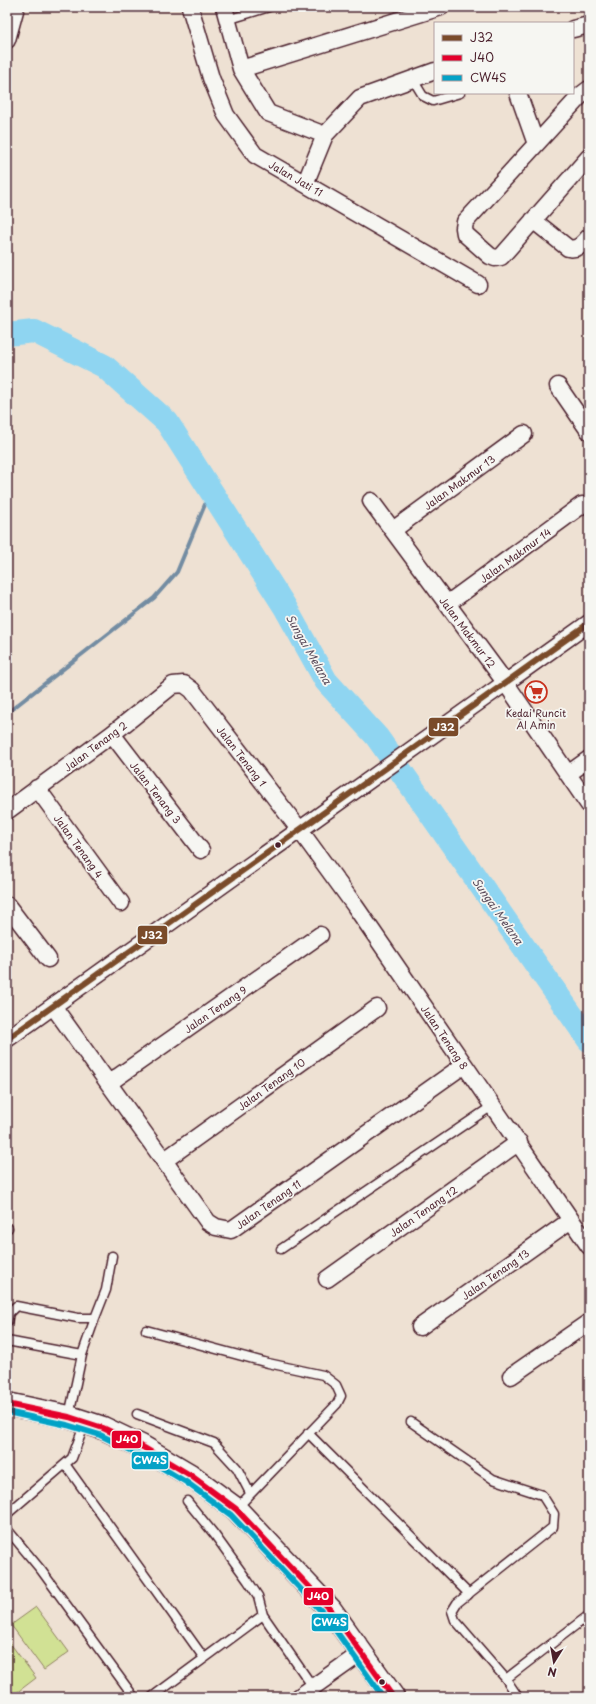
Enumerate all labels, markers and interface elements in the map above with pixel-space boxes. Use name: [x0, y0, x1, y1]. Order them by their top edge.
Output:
legend: [434, 22, 574, 94]
text: J32: [470, 28, 493, 46]
text: J40: [470, 48, 494, 66]
text: CW4S: [470, 68, 507, 86]
street label: Jalan Jati 11: [266, 156, 326, 200]
street label: Jalan Makmur 13: [420, 451, 498, 513]
street label: Jalan Makmur 14: [476, 524, 554, 586]
street label: Jalan Makmur 12: [436, 593, 500, 671]
water label: Sungai Melana: [282, 611, 336, 688]
supermarket icon: Kedai Runcit Al Amin: [523, 679, 549, 705]
place label: Kedai Runcit Al Amin: [506, 705, 566, 732]
street label: Jalan Tenang 2: [60, 717, 130, 775]
line badge: J32: [428, 717, 459, 737]
text: J32: [433, 718, 455, 735]
street label: Jalan Tenang 1: [214, 723, 270, 789]
street label: Jalan Tenang 3: [127, 758, 185, 826]
street label: Jalan Tenang 4: [51, 811, 107, 881]
unlabelled marker: [273, 840, 283, 850]
water label: Sungai Melana: [468, 874, 528, 949]
line badge: J32: [137, 925, 168, 945]
text: J32: [141, 926, 163, 943]
street label: Jalan Tenang 9: [181, 982, 250, 1036]
street label: Jalan Tenang 8: [418, 1002, 472, 1072]
street label: Jalan Tenang 10: [234, 1054, 308, 1114]
street label: Jalan Tenang 11: [232, 1176, 304, 1232]
street label: Jalan Tenang 12: [386, 1182, 460, 1240]
street label: Jalan Tenang 13: [458, 1245, 532, 1303]
line badge: J40: [111, 1430, 142, 1449]
text: J40: [116, 1430, 138, 1447]
line badge: CW4S: [131, 1451, 169, 1470]
text: CW4S: [133, 1451, 167, 1468]
line badge: J40: [303, 1587, 334, 1606]
text: J40: [307, 1587, 329, 1604]
line badge: CW4S: [311, 1613, 349, 1632]
text: CW4S: [313, 1613, 347, 1630]
north arrow: [534, 1642, 574, 1682]
text: N: [546, 1663, 558, 1681]
unlabelled marker: [377, 1677, 387, 1687]

